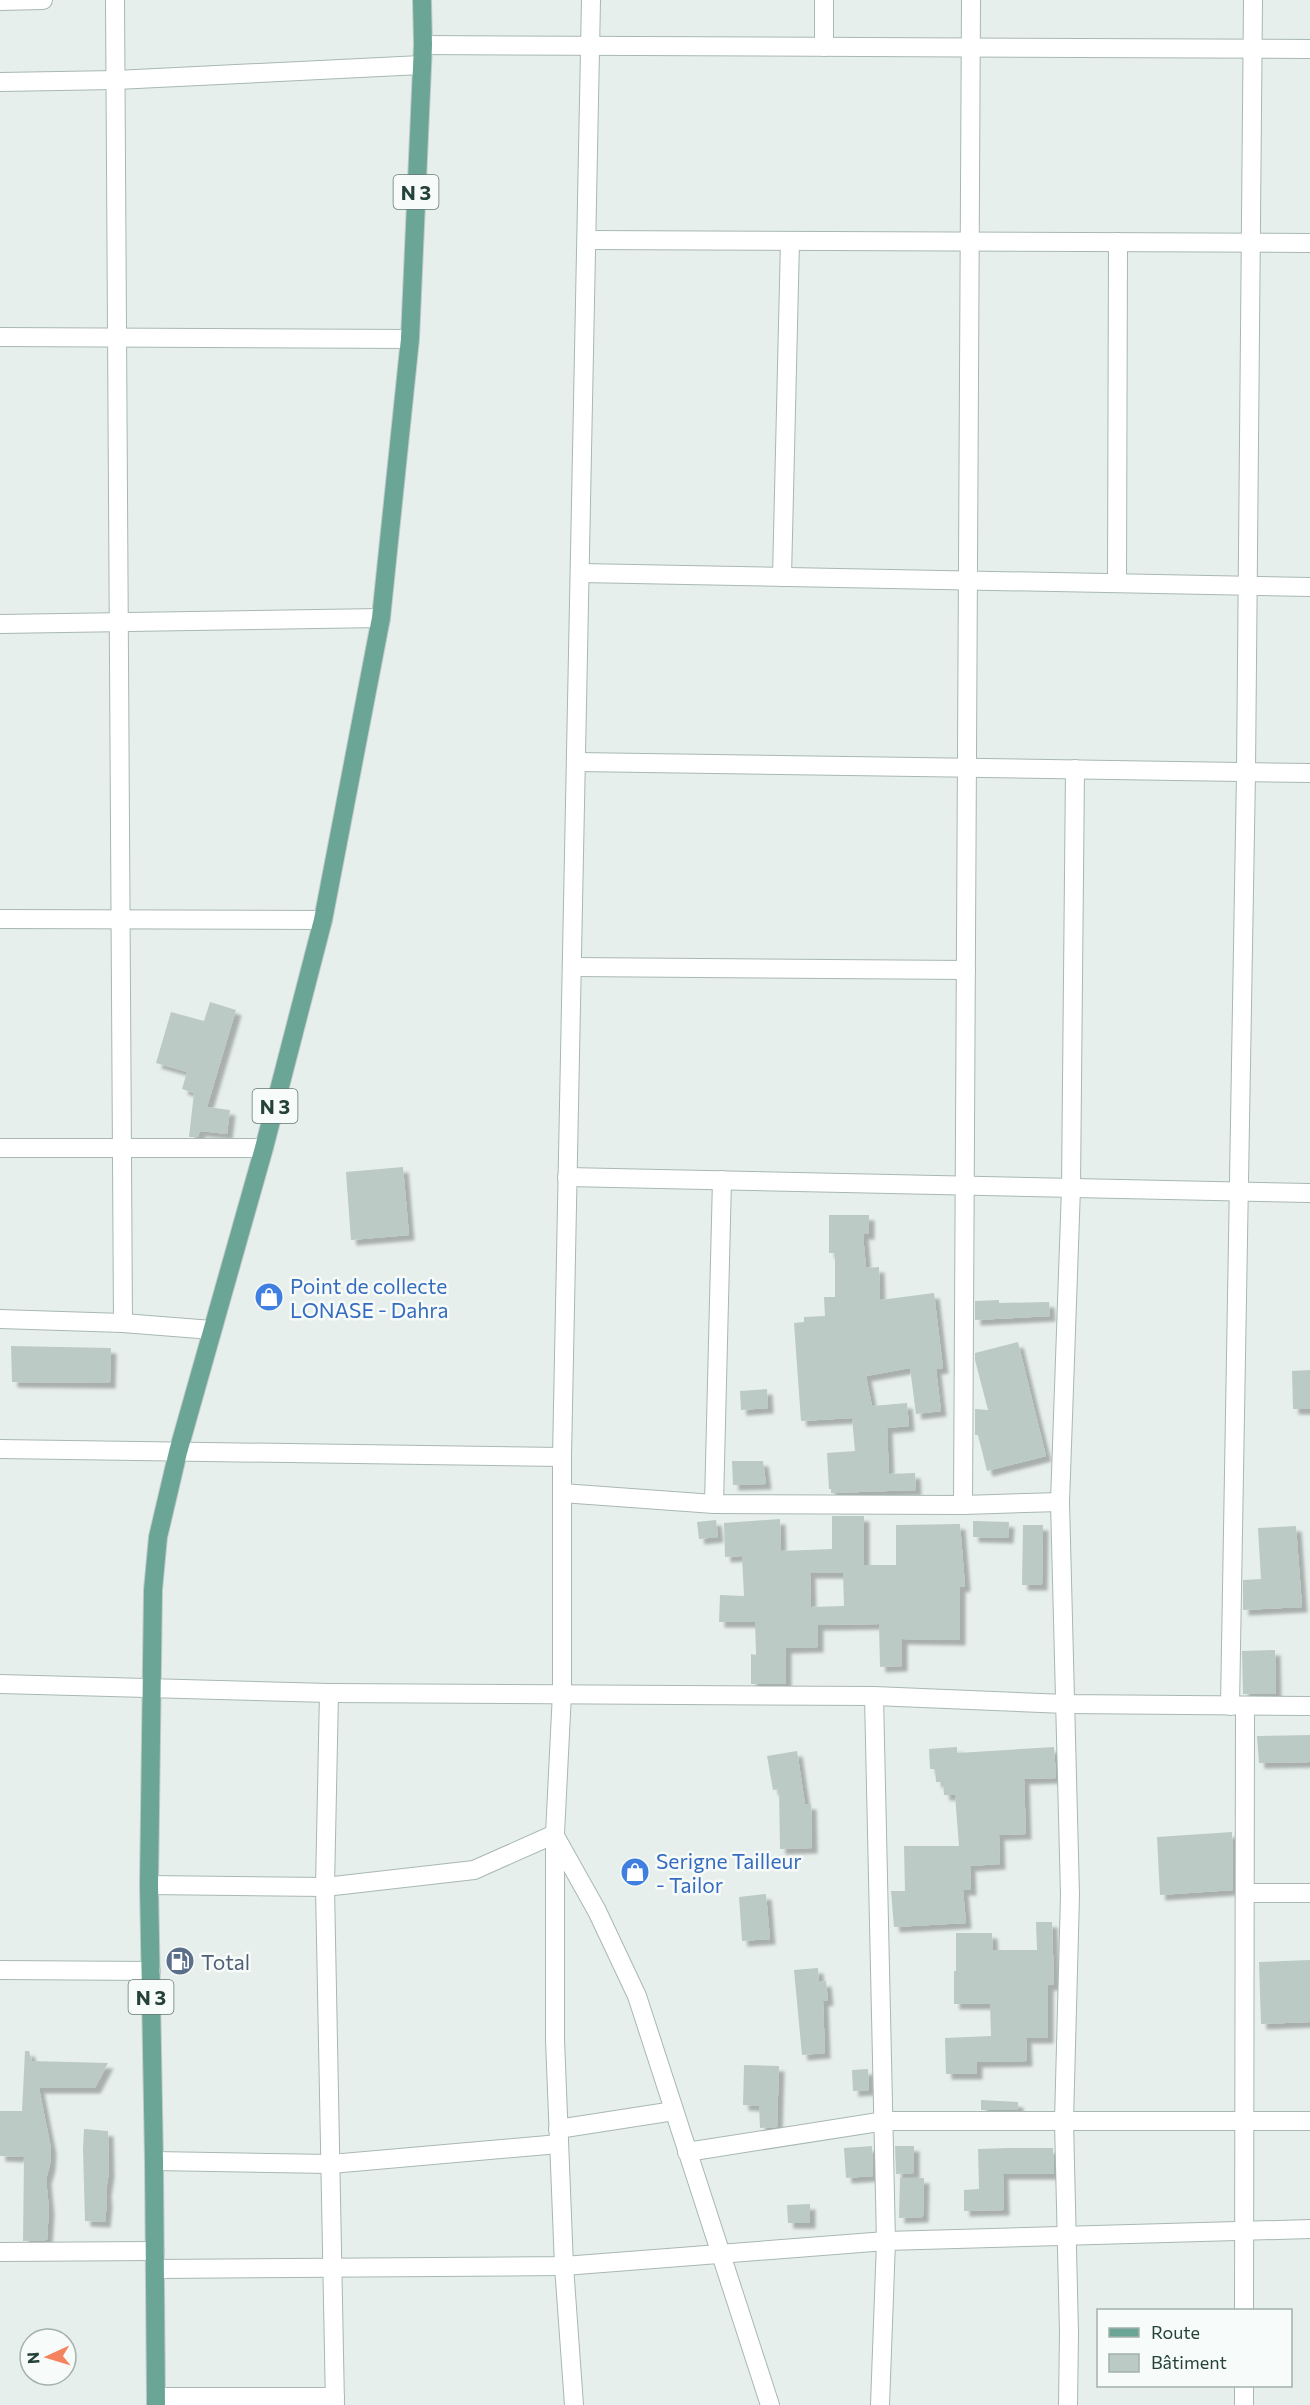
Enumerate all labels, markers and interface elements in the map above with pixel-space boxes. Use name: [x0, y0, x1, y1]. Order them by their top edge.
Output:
road number: N 3: [394, 175, 438, 209]
road number: N 3: [252, 1089, 298, 1123]
place label: Point de collecte LONASE - Dahra: [290, 1273, 448, 1322]
shop icon: Point de collecte LONASE - Dahra: [253, 1281, 285, 1313]
place label: Serigne Tailleur - Tailor: [656, 1848, 802, 1897]
shop icon: Serigne Tailleur - Tailor: [619, 1856, 651, 1888]
fuel station icon: Total: [164, 1945, 196, 1977]
place label: Total: [201, 1949, 250, 1974]
road number: N 3: [128, 1980, 174, 2014]
legend: [1097, 2309, 1292, 2387]
text: Route: [1151, 2321, 1200, 2343]
north arrow: [18, 2327, 78, 2387]
text: N: [23, 2351, 42, 2365]
text: Bâtiment: [1151, 2351, 1227, 2373]

